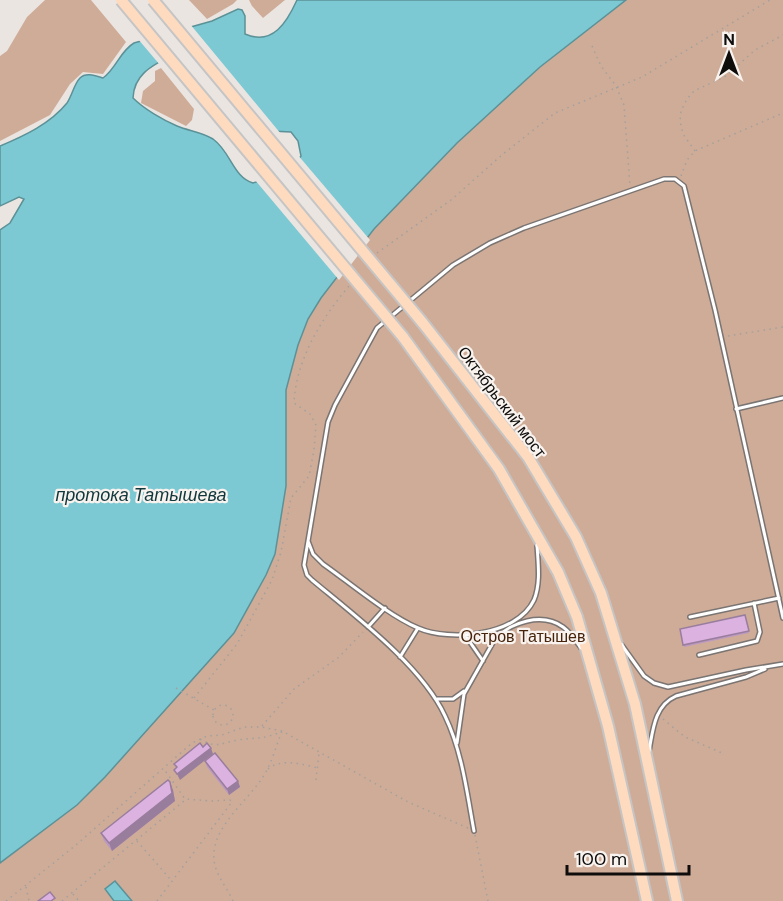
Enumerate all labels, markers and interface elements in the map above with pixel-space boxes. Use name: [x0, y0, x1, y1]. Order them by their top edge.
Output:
north arrow: [699, 24, 759, 84]
text: N: [723, 29, 735, 50]
street label: Октябрьский мост: [453, 342, 551, 463]
water label: протока Татышева: [55, 483, 227, 507]
park label: Остров Татышев: [461, 626, 586, 647]
scale bar: [567, 838, 688, 876]
text: 100 m: [576, 847, 627, 871]

